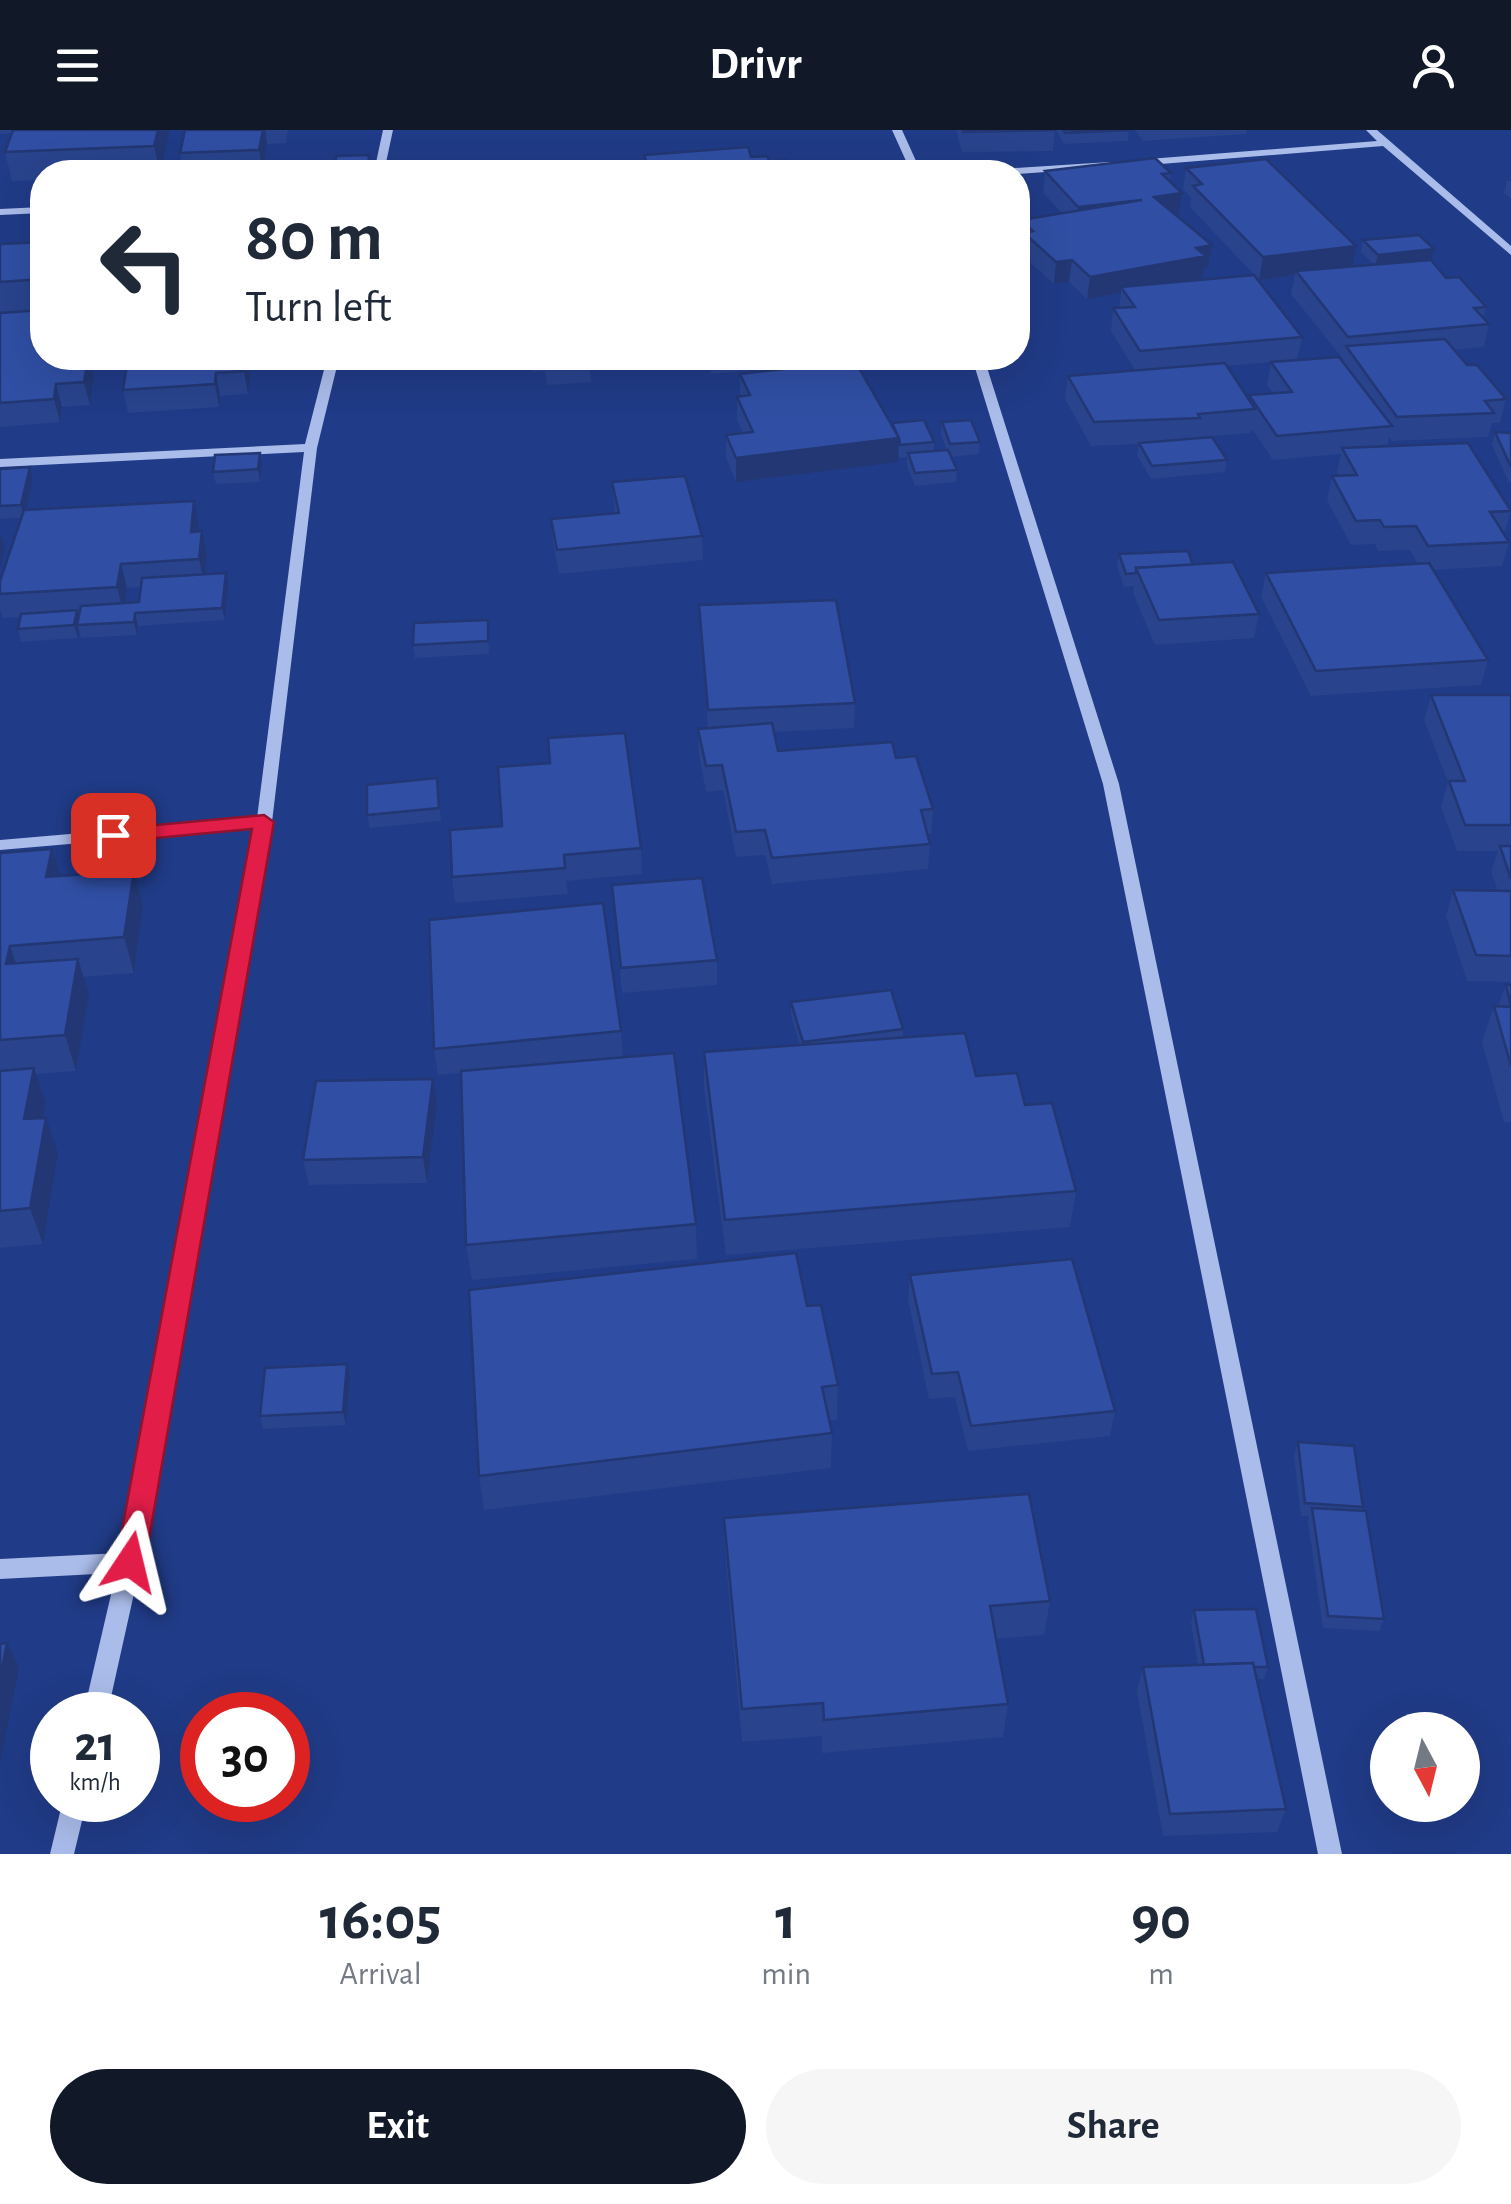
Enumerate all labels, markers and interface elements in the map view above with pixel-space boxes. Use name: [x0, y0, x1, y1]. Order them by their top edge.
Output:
icon: menu: [50, 38, 105, 93]
icon: person: [1406, 38, 1461, 93]
text: Drivr: [709, 42, 802, 87]
icon: left: [80, 200, 210, 330]
text: 80 m: [245, 203, 383, 273]
text: Turn left: [245, 285, 392, 330]
pin: [71, 793, 156, 878]
icon: arrive: [86, 808, 141, 863]
position arrow: [78, 1510, 182, 1614]
speed limit sign: 30: [180, 1692, 310, 1822]
north arrow: [1370, 1712, 1480, 1822]
map controls: [1370, 1712, 1480, 1822]
text: 21: [74, 1720, 116, 1770]
text: km/h: [69, 1770, 121, 1795]
text: 16:05: [320, 1890, 441, 1950]
text: 1: [775, 1890, 797, 1950]
text: 90: [1131, 1890, 1191, 1950]
text: Arrival: [339, 1958, 422, 1990]
text: min: [761, 1958, 811, 1990]
text: m: [1148, 1958, 1174, 1990]
button: Exit: [50, 2069, 746, 2184]
button: Share: [766, 2069, 1461, 2184]

